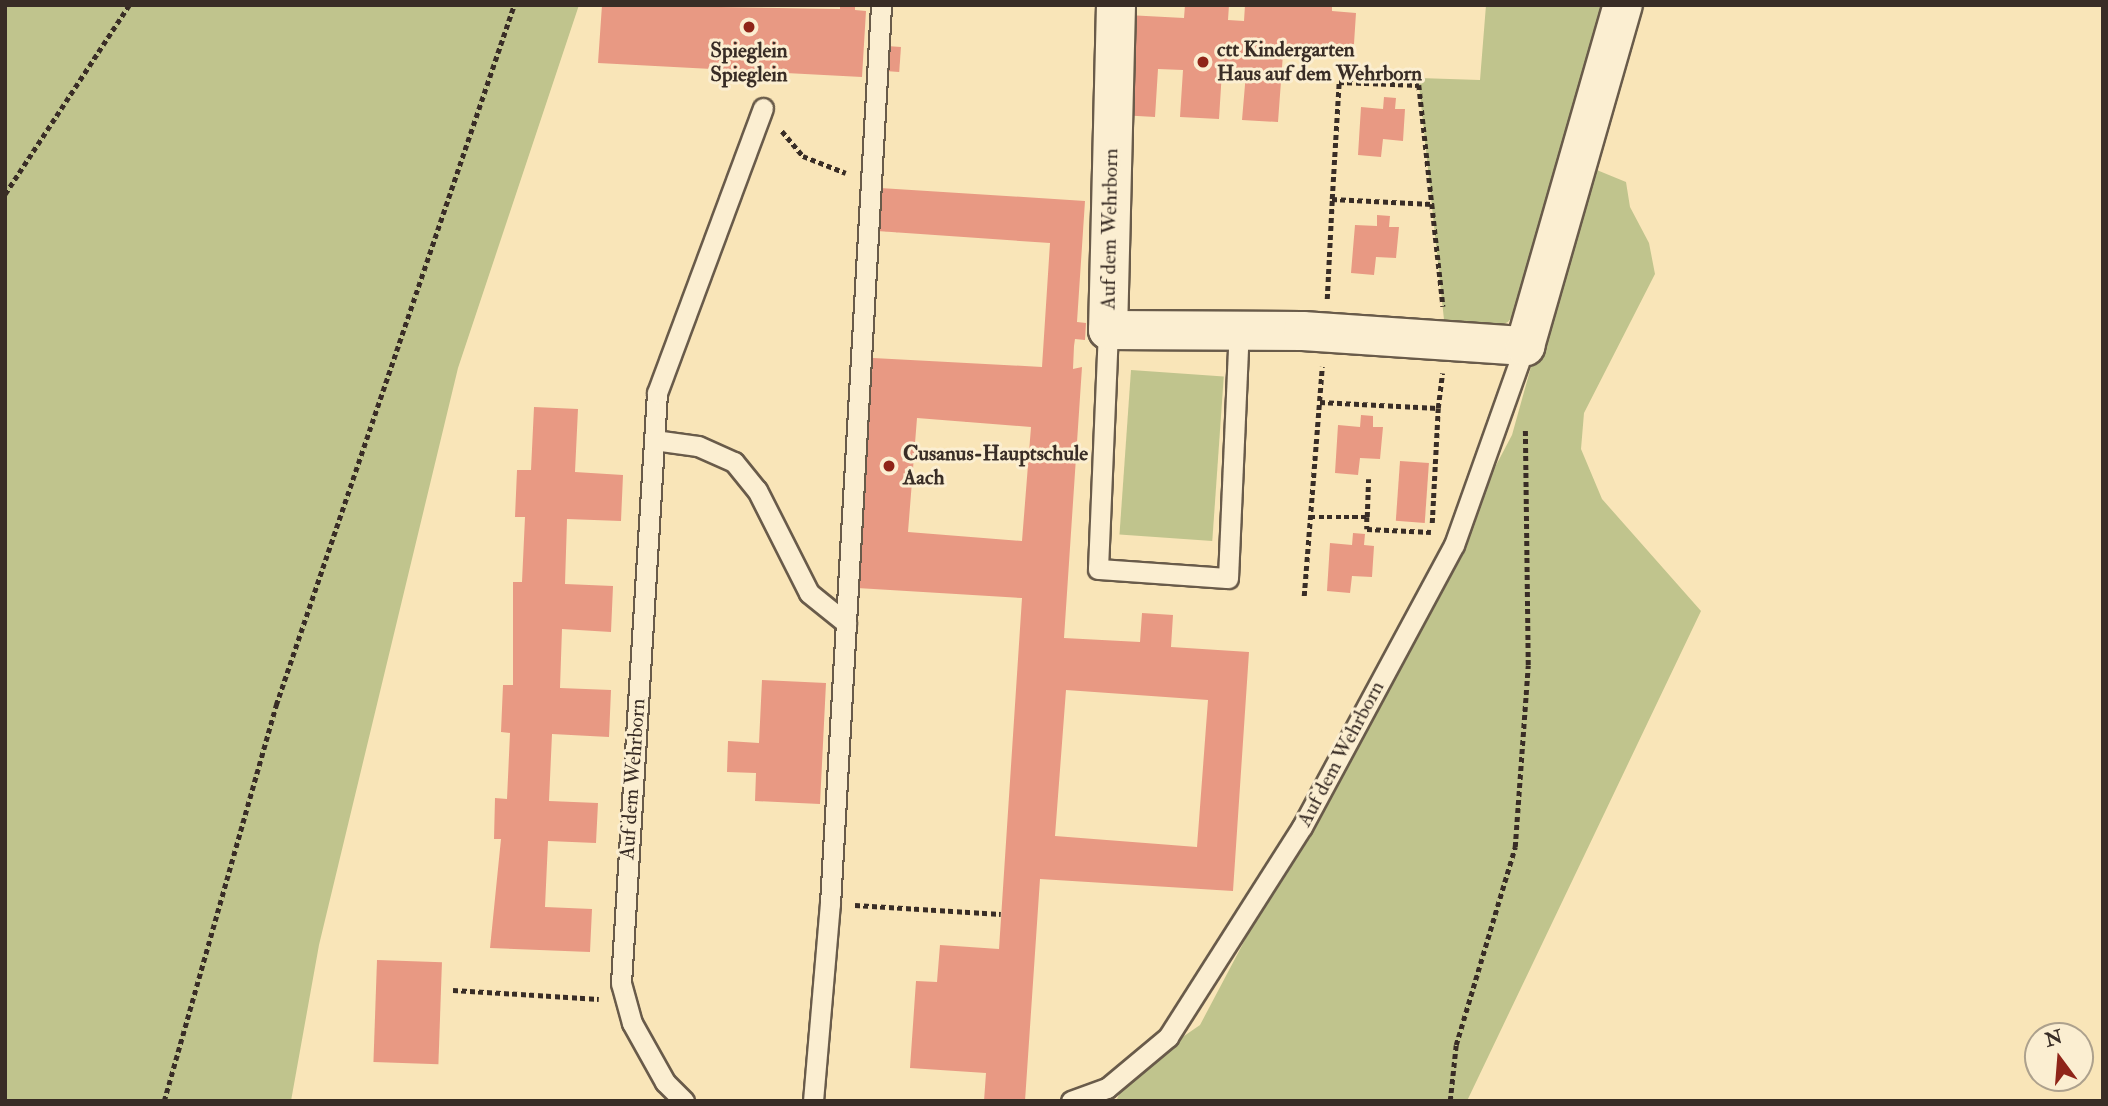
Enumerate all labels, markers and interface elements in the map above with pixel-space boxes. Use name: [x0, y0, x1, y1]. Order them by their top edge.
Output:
marker: Spieglein Spieglein: [741, 19, 757, 35]
place label: ctt Kindergarten Haus auf dem Wehrborn: [1217, 37, 1422, 87]
place label: Spieglein Spieglein: [710, 38, 788, 88]
marker: ctt Kindergarten Haus auf dem Wehrborn: [1195, 54, 1211, 70]
street label: Auf dem Wehrborn: [1096, 148, 1124, 310]
place label: Cusanus-Hauptschule Aach: [903, 441, 1088, 491]
marker: Cusanus-Hauptschule Aach: [881, 458, 897, 474]
street label: Auf dem Wehrborn: [1292, 677, 1390, 831]
street label: Auf dem Wehrborn: [615, 698, 651, 860]
north arrow: [2024, 1022, 2094, 1092]
text: N: [2042, 1025, 2065, 1053]

